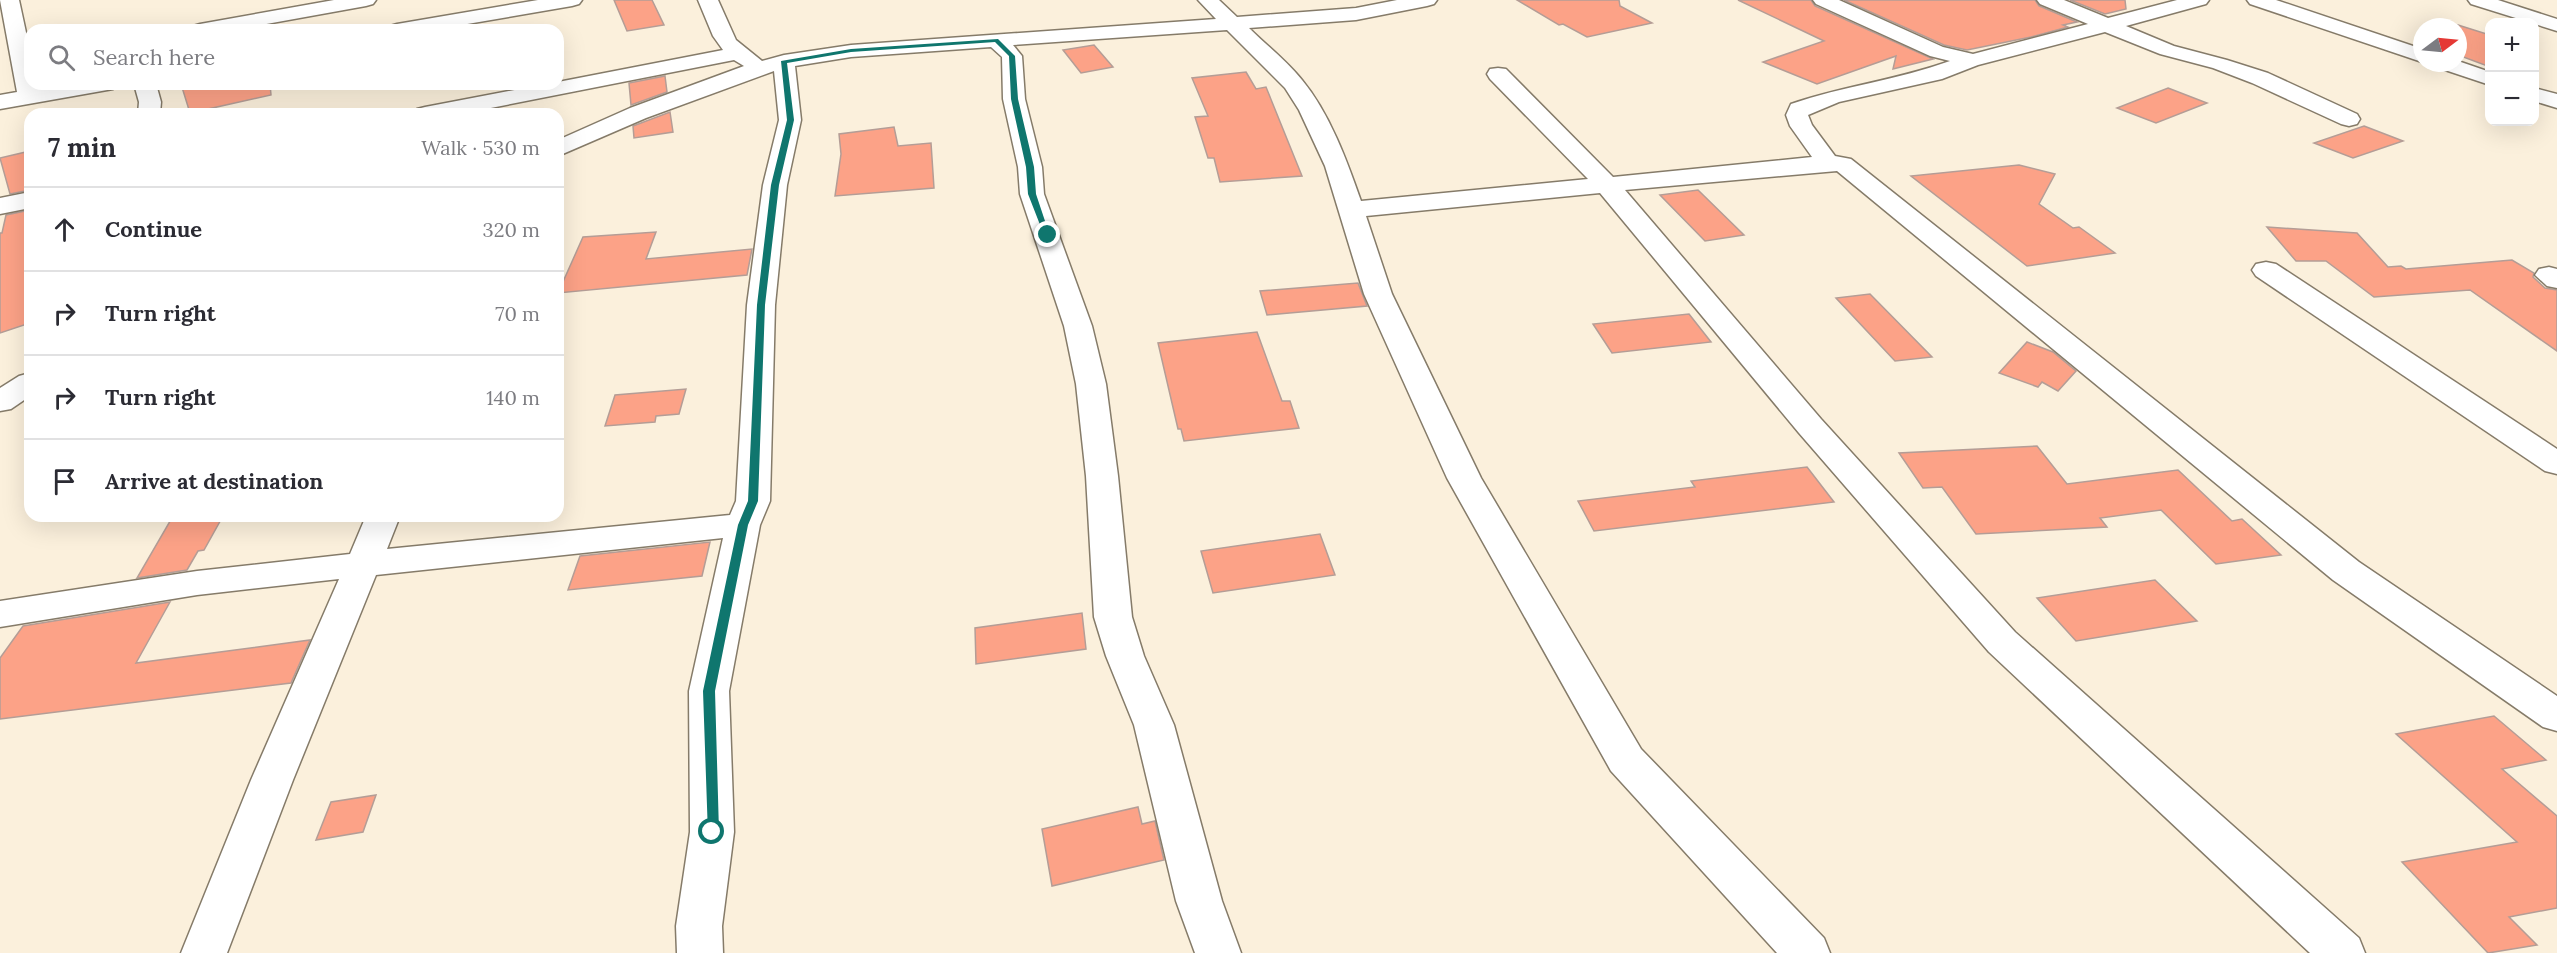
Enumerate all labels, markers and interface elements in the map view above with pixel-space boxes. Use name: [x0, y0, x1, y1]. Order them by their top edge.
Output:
north arrow: [2413, 18, 2467, 72]
map controls: [2485, 18, 2539, 126]
button: +: [2485, 18, 2539, 72]
search box: [24, 24, 564, 90]
icon: search: [45, 41, 78, 74]
text: Search here: [93, 43, 215, 71]
button: −: [2485, 72, 2539, 126]
text: 7 min: [48, 131, 116, 164]
text: Walk · 530 m: [421, 135, 540, 160]
icon: ahead: [48, 213, 81, 246]
text: Continue: [105, 215, 202, 243]
text: 320 m: [483, 217, 540, 242]
route end: [1034, 221, 1060, 247]
icon: right: [48, 297, 81, 330]
text: Turn right: [105, 299, 216, 327]
text: 70 m: [495, 301, 540, 326]
icon: right: [48, 381, 81, 414]
text: Turn right: [105, 383, 216, 411]
text: 140 m: [486, 385, 540, 410]
icon: arrive: [48, 465, 81, 498]
text: Arrive at destination: [105, 467, 323, 495]
route start: [698, 818, 724, 844]

